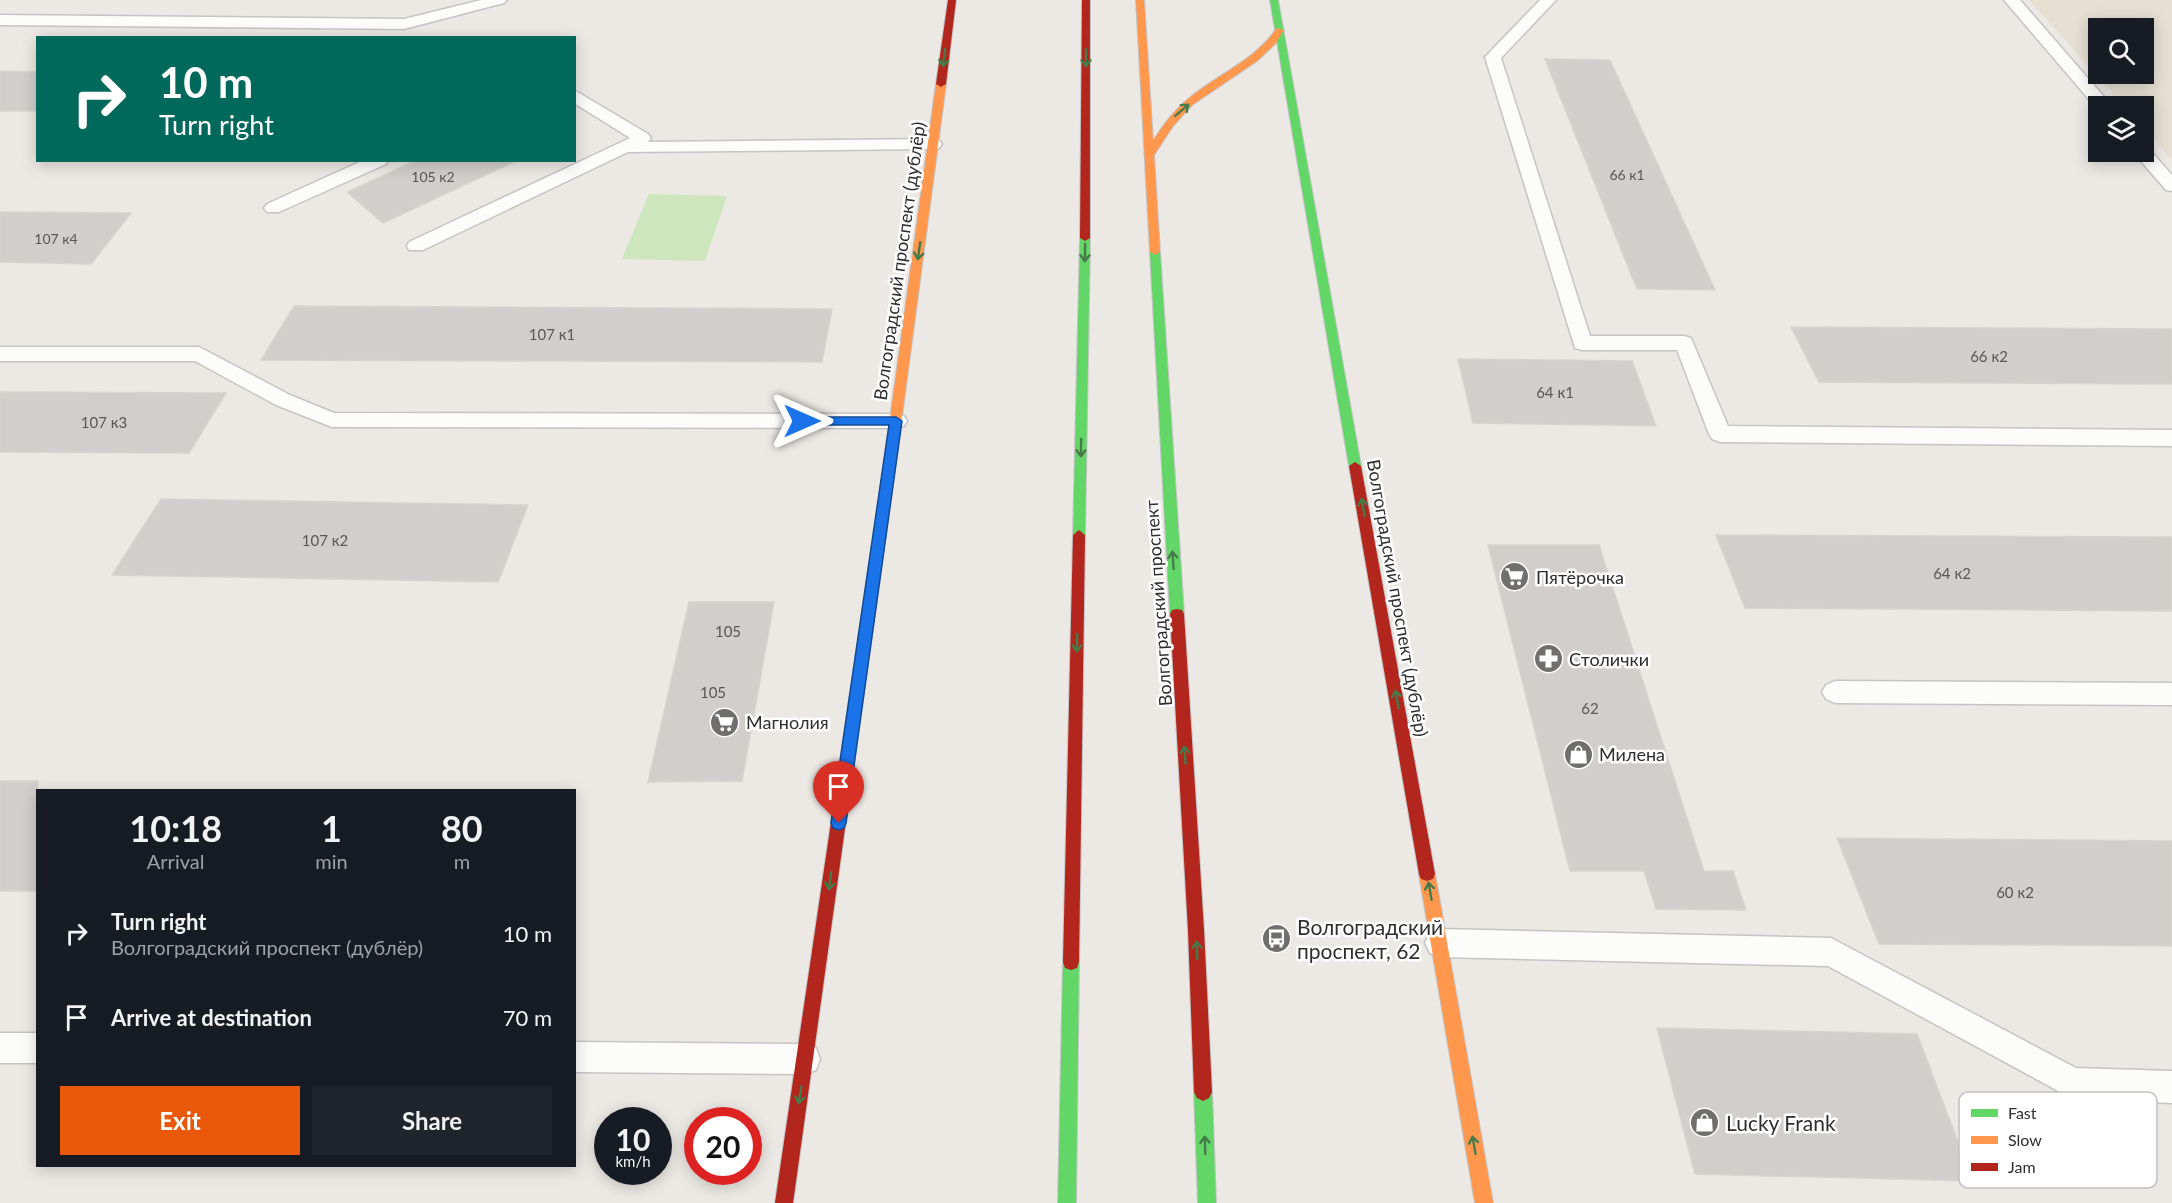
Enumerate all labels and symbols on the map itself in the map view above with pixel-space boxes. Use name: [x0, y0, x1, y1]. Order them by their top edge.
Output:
one-way arrow: [939, 48, 950, 67]
one-way arrow: [1080, 48, 1092, 68]
one-way arrow: [1174, 103, 1189, 117]
street label: Волгоградский проспект (дублёр): [869, 120, 929, 402]
house number: 66 к1: [1609, 166, 1645, 183]
house number: 105 к2: [411, 168, 455, 185]
house number: 107 к4: [34, 230, 78, 247]
one-way arrow: [913, 241, 924, 261]
one-way arrow: [1079, 243, 1090, 263]
house number: 107 к1: [529, 325, 575, 343]
house number: 66 к2: [1970, 347, 2008, 365]
house number: 64 к1: [1536, 383, 1574, 401]
position arrow: [770, 389, 834, 453]
house number: 107 к3: [81, 413, 127, 431]
one-way arrow: [1075, 438, 1087, 458]
street label: Волгоградский проспект (дублёр): [1363, 458, 1433, 738]
one-way arrow: [1358, 498, 1369, 517]
street label: Волгоградский проспект: [1140, 499, 1176, 707]
house number: 107 к2: [302, 531, 348, 549]
one-way arrow: [1167, 551, 1178, 571]
supermarket icon: Пятёрочка: [1499, 561, 1531, 593]
house number: 64 к2: [1933, 564, 1971, 582]
place label: Пятёрочка: [1536, 566, 1624, 588]
house number: 105: [715, 622, 741, 640]
one-way arrow: [1071, 633, 1083, 653]
pharmacy icon: Столички: [1532, 643, 1564, 675]
place label: Столички: [1569, 648, 1649, 670]
house number: 105: [700, 683, 726, 701]
one-way arrow: [1391, 690, 1402, 709]
house number: 62: [1581, 699, 1599, 717]
supermarket icon: Магнолия: [709, 706, 741, 738]
place label: Магнолия: [746, 711, 829, 733]
shop icon: Милена: [1562, 738, 1594, 770]
place label: Милена: [1599, 743, 1665, 765]
one-way arrow: [1180, 746, 1191, 766]
pin: [813, 761, 864, 823]
one-way arrow: [825, 871, 836, 891]
one-way arrow: [1425, 882, 1436, 901]
house number: 60 к2: [1996, 883, 2034, 901]
place label: Волгоградский проспект, 62: [1297, 914, 1443, 963]
bus stop icon: Волгоградский проспект, 62: [1260, 922, 1292, 954]
one-way arrow: [1191, 940, 1202, 960]
one-way arrow: [795, 1085, 806, 1104]
legend: [1959, 1092, 2157, 1188]
text: Fast: [2008, 1103, 2037, 1122]
shop icon: Lucky Frank: [1689, 1106, 1721, 1138]
speed limit sign: 20: [684, 1107, 762, 1185]
place label: Lucky Frank: [1726, 1110, 1836, 1135]
text: Slow: [2008, 1130, 2042, 1149]
one-way arrow: [1199, 1135, 1211, 1155]
one-way arrow: [1468, 1136, 1479, 1156]
text: Jam: [2008, 1157, 2036, 1176]

